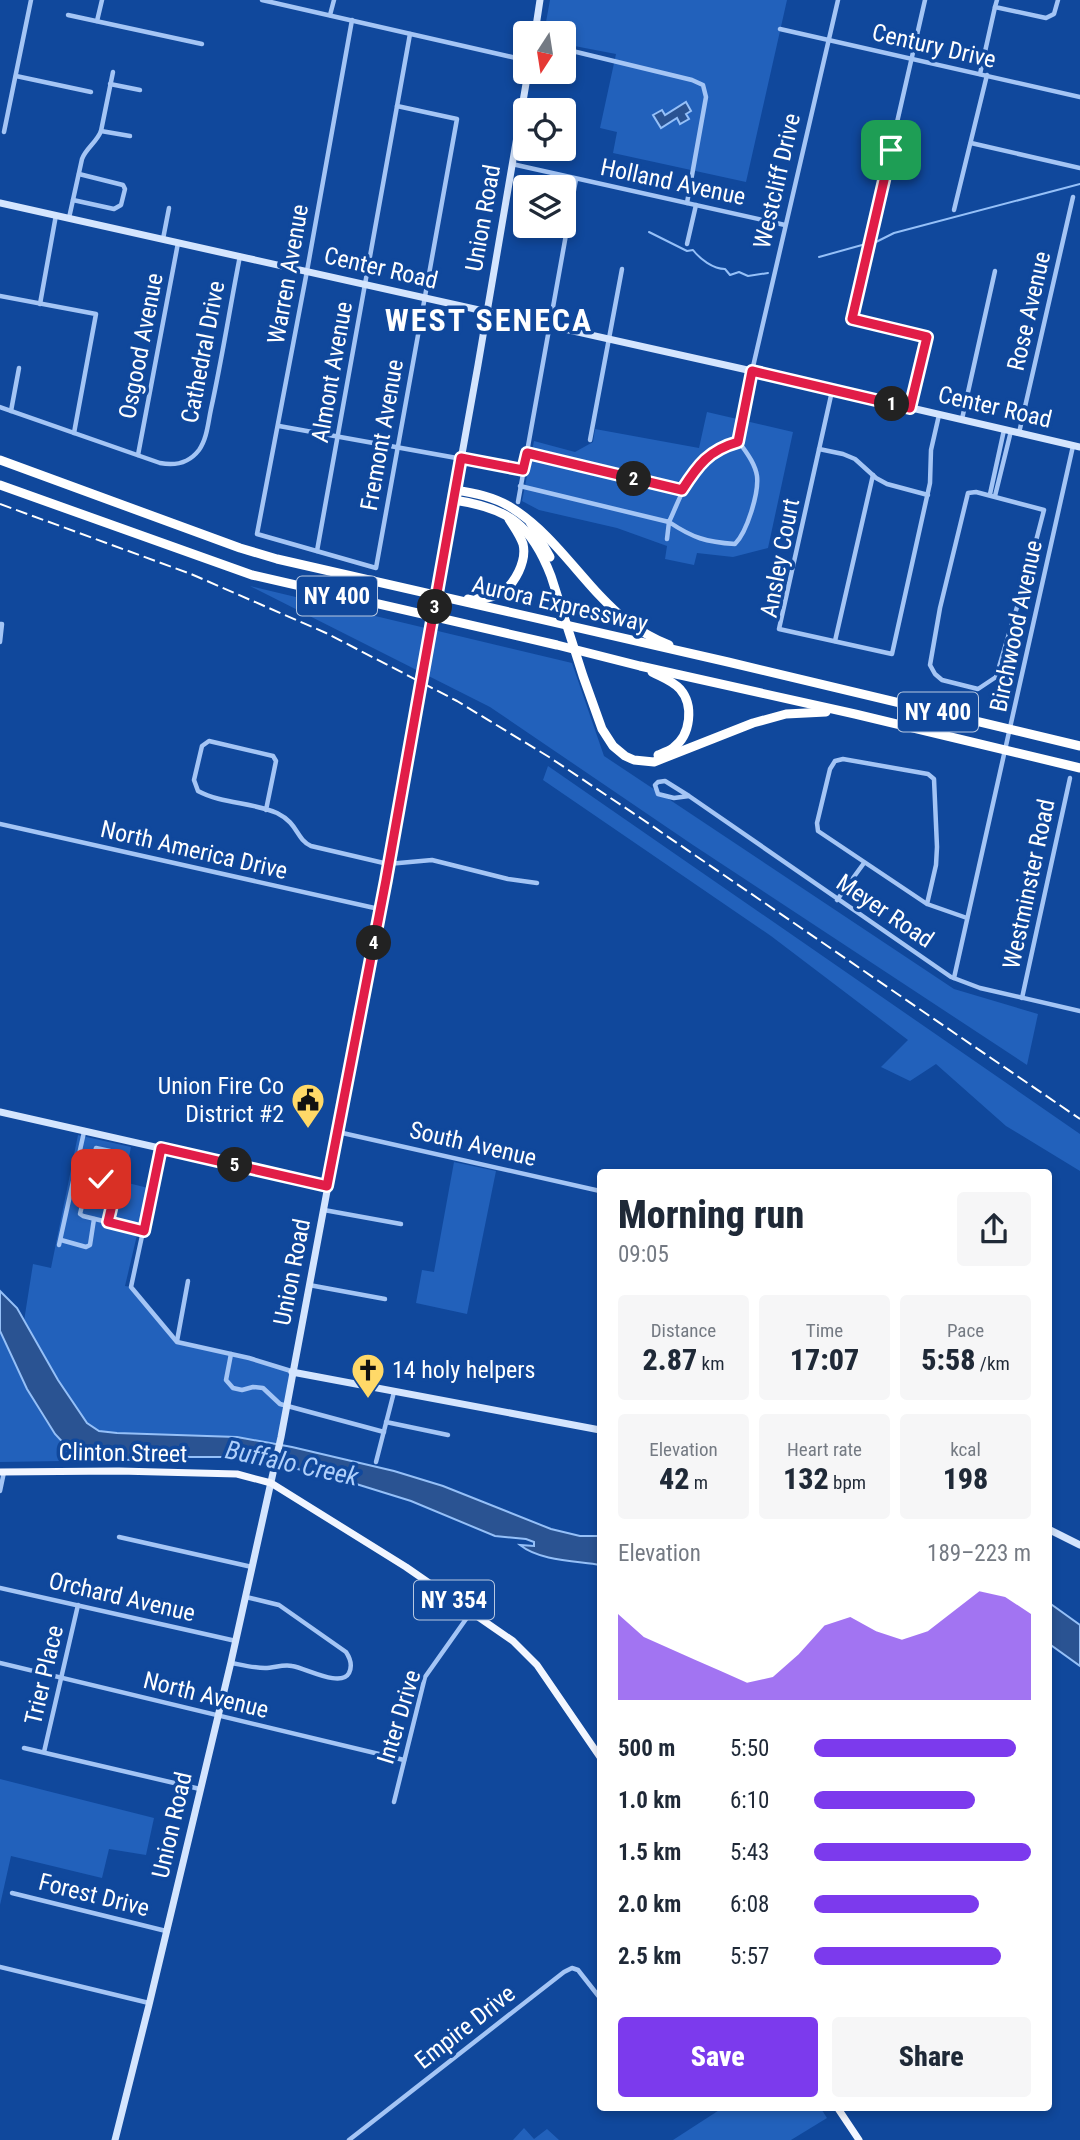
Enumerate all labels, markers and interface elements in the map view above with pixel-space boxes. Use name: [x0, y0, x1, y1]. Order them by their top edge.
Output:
street label: Century Drive: [869, 18, 999, 74]
north arrow: [513, 21, 576, 84]
map controls: [513, 21, 576, 238]
button: locate: [513, 98, 576, 161]
street label: Westcliff Drive: [748, 111, 806, 251]
pin: [861, 120, 921, 180]
icon: arrive: [872, 131, 910, 169]
street label: Holland Avenue: [598, 153, 748, 211]
street label: Union Road: [460, 162, 506, 274]
button: layers: [513, 175, 576, 238]
street label: Warren Avenue: [262, 202, 314, 346]
street label: Center Road: [321, 241, 441, 295]
street label: Rose Avenue: [1002, 249, 1056, 373]
street label: Osgood Avenue: [113, 271, 169, 421]
street label: Cathedral Drive: [176, 279, 230, 425]
street label: Almont Avenue: [306, 299, 358, 445]
district label: WEST SENECA: [385, 301, 593, 339]
street label: Fremont Avenue: [355, 357, 409, 513]
street label: Center Road: [935, 380, 1055, 434]
pin: 1: [874, 386, 910, 422]
text: 1: [887, 392, 896, 415]
pin: 2: [616, 462, 652, 496]
text: 2: [629, 467, 638, 490]
street label: Ansley Court: [755, 496, 805, 620]
street label: Birchwood Avenue: [984, 538, 1048, 714]
street label: Aurora Expressway: [469, 570, 651, 638]
road number: NY 400: [297, 576, 377, 616]
pin: 3: [418, 590, 452, 624]
text: 3: [430, 595, 439, 618]
road number: NY 400: [898, 692, 978, 732]
street label: Westminster Road: [997, 797, 1061, 971]
street label: North America Drive: [98, 815, 290, 885]
street label: Meyer Road: [831, 868, 939, 954]
pin: 4: [356, 926, 392, 960]
text: 4: [369, 931, 378, 954]
place label: Union Fire Co District #2: [158, 1072, 284, 1128]
public building icon: Union Fire Co District #2: [289, 1081, 327, 1130]
street label: South Avenue: [407, 1116, 539, 1172]
pin: 5: [218, 1148, 252, 1182]
pin: [71, 1149, 131, 1209]
text: 5: [230, 1153, 239, 1176]
icon: check: [82, 1160, 120, 1198]
button: share: [957, 1192, 1031, 1266]
text: Morning run: [618, 1193, 804, 1237]
street label: Union Road: [268, 1216, 316, 1328]
text: 09:05: [618, 1241, 669, 1268]
text: Distance: [651, 1319, 716, 1342]
text: Time: [806, 1319, 843, 1342]
text: Pace: [947, 1319, 984, 1342]
text: 2.87: [643, 1342, 697, 1377]
text: 17:07: [790, 1342, 859, 1377]
text: 5:58: [921, 1342, 975, 1377]
church icon: 14 holy helpers: [349, 1351, 387, 1400]
text: km: [697, 1352, 724, 1375]
text: /km: [975, 1352, 1010, 1375]
place label: 14 holy helpers: [392, 1356, 536, 1384]
water label: Buffalo Creek: [223, 1434, 362, 1492]
street label: Clinton Street: [58, 1438, 188, 1468]
text: Elevation: [649, 1438, 718, 1461]
text: Heart rate: [787, 1438, 862, 1461]
text: kcal: [950, 1438, 981, 1461]
text: 42: [659, 1461, 689, 1496]
text: 132: [783, 1461, 829, 1496]
text: 198: [943, 1461, 988, 1496]
text: m: [689, 1471, 708, 1494]
text: bpm: [829, 1471, 866, 1494]
text: Elevation: [618, 1540, 701, 1567]
text: 189–223 m: [927, 1540, 1031, 1567]
street label: Orchard Avenue: [46, 1567, 198, 1627]
road number: NY 354: [414, 1581, 494, 1620]
street label: Trier Place: [19, 1623, 69, 1727]
street label: North Avenue: [140, 1666, 272, 1724]
street label: Inter Drive: [371, 1667, 427, 1767]
text: 500 m: [618, 1735, 675, 1762]
text: 5:50: [730, 1735, 769, 1762]
street label: Union Road: [146, 1769, 198, 1881]
text: 1.0 km: [618, 1787, 681, 1814]
text: 6:10: [730, 1787, 769, 1814]
text: 1.5 km: [618, 1839, 681, 1866]
text: 5:43: [730, 1839, 769, 1866]
street label: Forest Drive: [36, 1868, 152, 1922]
text: 2.0 km: [618, 1891, 681, 1918]
text: 6:08: [730, 1891, 769, 1918]
text: 2.5 km: [618, 1943, 681, 1970]
text: 5:57: [730, 1943, 769, 1970]
street label: Empire Drive: [409, 1979, 521, 2075]
button: Save: [618, 2017, 818, 2097]
button: Share: [832, 2017, 1031, 2097]

